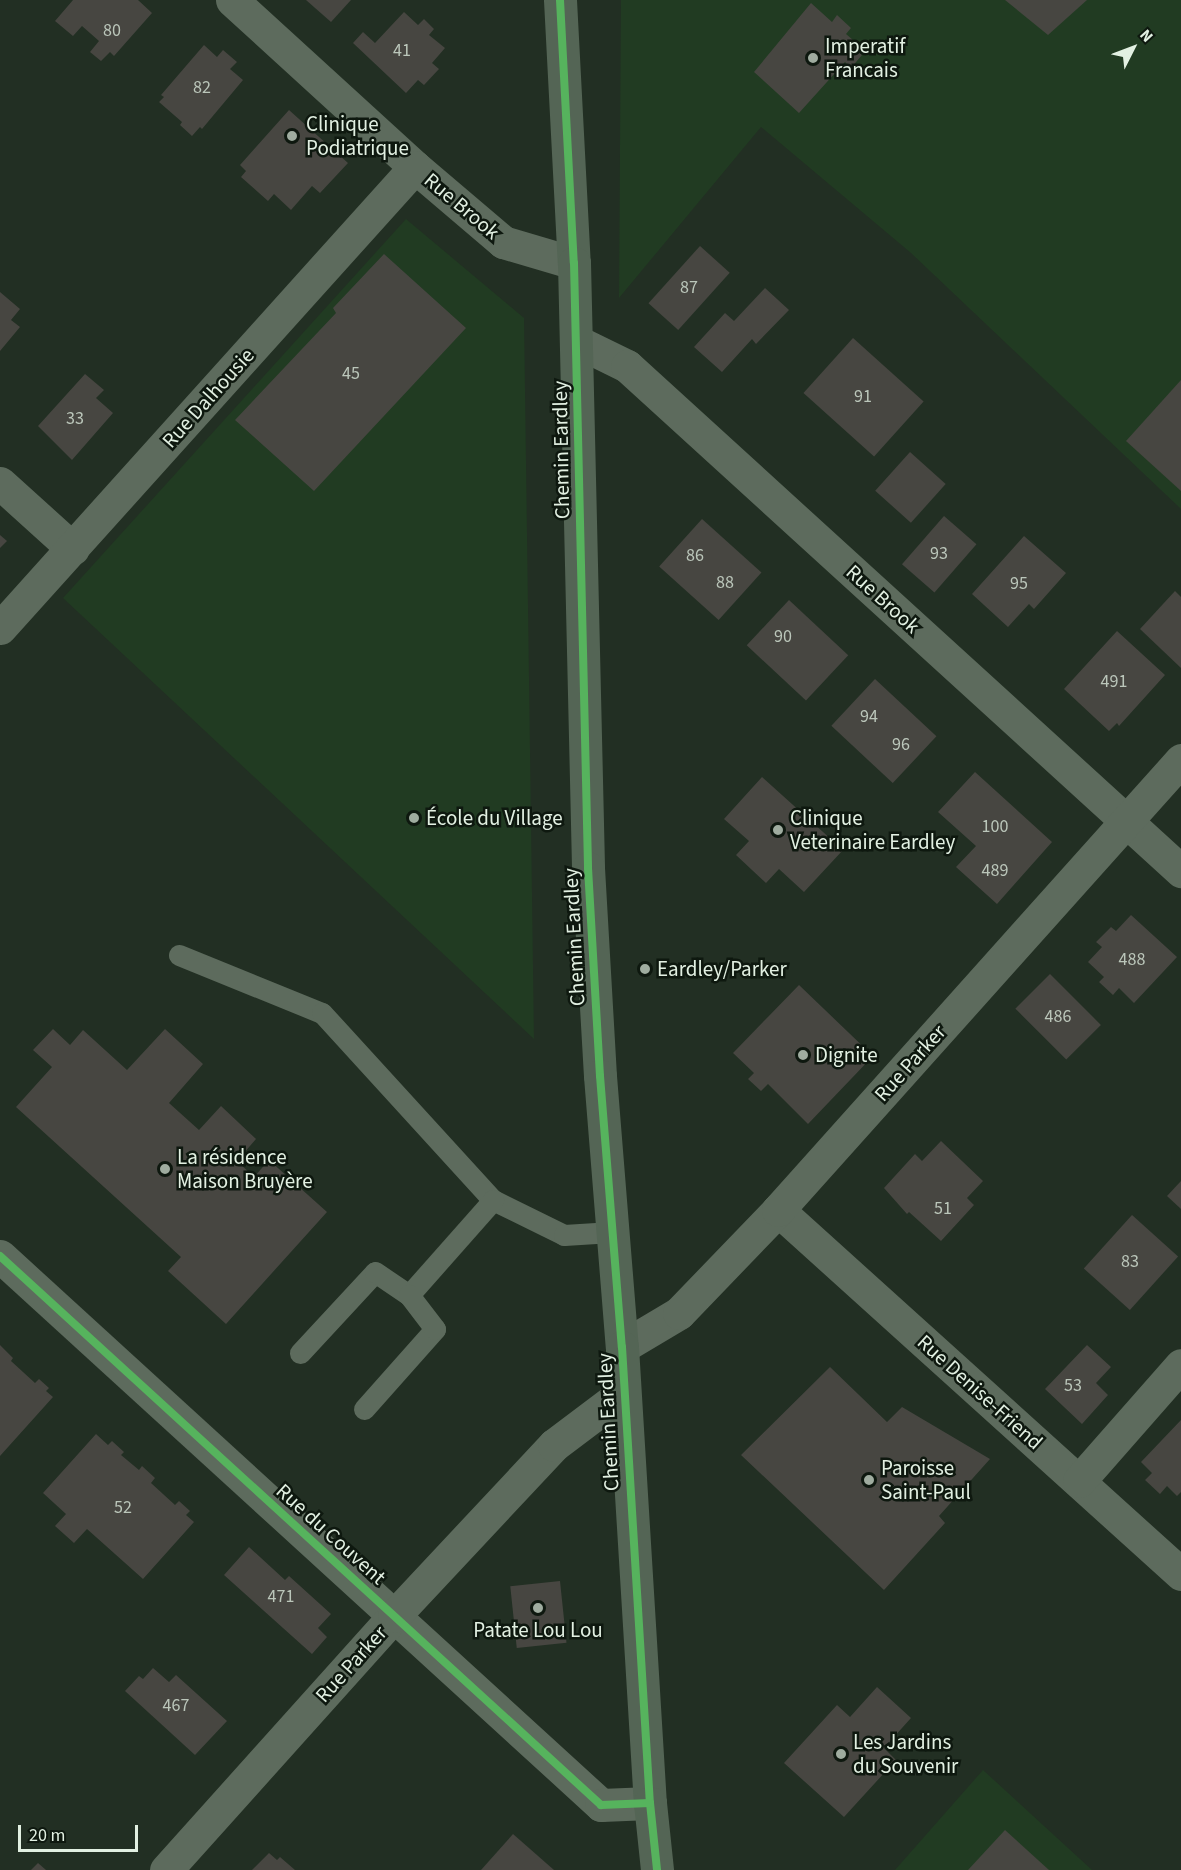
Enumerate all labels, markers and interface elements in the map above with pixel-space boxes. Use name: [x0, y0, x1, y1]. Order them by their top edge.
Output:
north arrow: [1103, 18, 1163, 78]
house number: 80: [103, 20, 121, 42]
text: N: [1135, 25, 1158, 47]
place label: Imperatif Francais: [825, 33, 905, 83]
house number: 41: [393, 40, 411, 62]
marker: Imperatif Francais: [806, 51, 820, 65]
house number: 82: [193, 77, 211, 99]
place label: Clinique Podiatrique: [306, 111, 409, 161]
marker: Clinique Podiatrique: [283, 127, 301, 145]
street label: Rue Brook: [419, 167, 505, 245]
house number: 87: [680, 277, 698, 299]
street label: Rue Dalhousie: [157, 343, 259, 453]
house number: 45: [342, 363, 360, 385]
street label: Chemin Eardley: [547, 381, 575, 519]
house number: 91: [854, 386, 872, 408]
house number: 33: [66, 408, 84, 430]
house number: 93: [930, 543, 948, 565]
house number: 86: [686, 545, 704, 567]
street label: Rue Brook: [841, 559, 925, 639]
house number: 88: [716, 572, 734, 594]
house number: 95: [1010, 573, 1028, 595]
house number: 90: [774, 626, 792, 648]
house number: 491: [1101, 671, 1127, 693]
house number: 94: [860, 706, 878, 728]
house number: 96: [892, 734, 910, 756]
place label: École du Village: [426, 805, 563, 831]
place label: Clinique Veterinaire Eardley: [790, 805, 955, 855]
marker: École du Village: [407, 811, 421, 825]
house number: 100: [982, 816, 1008, 838]
marker: Clinique Veterinaire Eardley: [771, 823, 785, 837]
house number: 489: [982, 860, 1008, 882]
street label: Chemin Eardley: [558, 867, 590, 1007]
house number: 488: [1119, 949, 1145, 971]
place label: Eardley/Parker: [657, 956, 787, 982]
marker: Eardley/Parker: [638, 962, 652, 976]
house number: 486: [1045, 1006, 1071, 1028]
street label: Rue Parker: [869, 1019, 951, 1107]
place label: Dignite: [815, 1042, 878, 1068]
marker: Dignite: [796, 1048, 810, 1062]
place label: La résidence Maison Bruyère: [177, 1144, 313, 1194]
marker: La résidence Maison Bruyère: [158, 1162, 172, 1176]
house number: 51: [934, 1198, 952, 1220]
house number: 83: [1121, 1251, 1139, 1273]
street label: Rue Denise-Friend: [912, 1329, 1048, 1455]
street label: Chemin Eardley: [592, 1352, 624, 1492]
house number: 53: [1064, 1375, 1082, 1397]
place label: Paroisse Saint-Paul: [881, 1455, 971, 1505]
marker: Paroisse Saint-Paul: [862, 1473, 876, 1487]
street label: Rue du Couvent: [271, 1478, 391, 1590]
house number: 52: [114, 1497, 132, 1519]
house number: 471: [268, 1586, 294, 1608]
marker: Patate Lou Lou: [531, 1601, 545, 1615]
place label: Patate Lou Lou: [473, 1617, 603, 1643]
street label: Rue Parker: [310, 1620, 392, 1708]
house number: 467: [163, 1695, 189, 1717]
place label: Les Jardins du Souvenir: [853, 1729, 958, 1779]
marker: Les Jardins du Souvenir: [834, 1747, 848, 1761]
scale bar: [21, 1813, 141, 1851]
text: 20 m: [29, 1823, 65, 1848]

